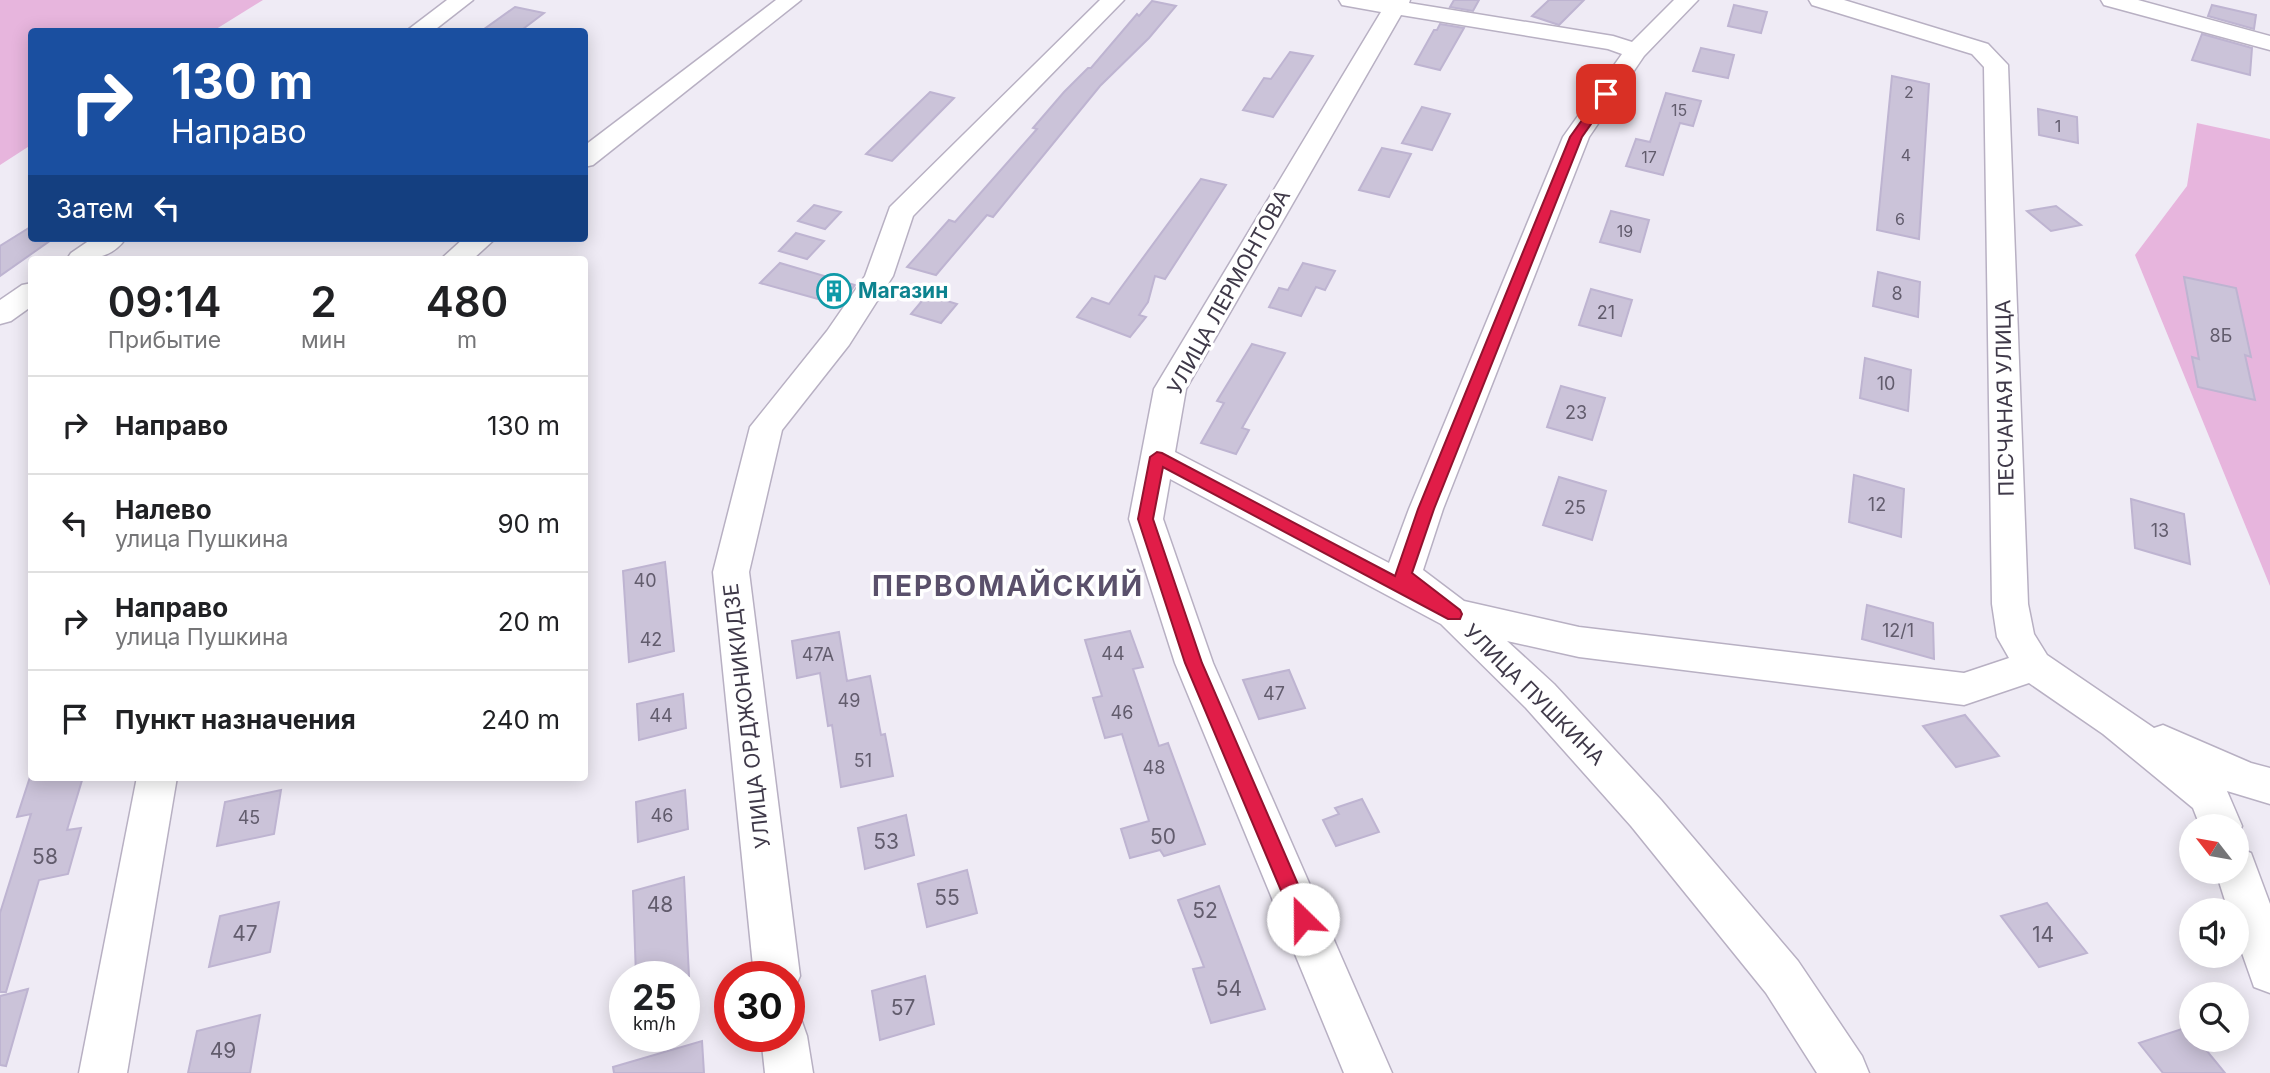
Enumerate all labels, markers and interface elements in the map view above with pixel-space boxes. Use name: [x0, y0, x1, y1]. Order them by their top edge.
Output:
text: 130 m: [171, 52, 313, 111]
icon: right: [56, 56, 147, 147]
pin: [1576, 64, 1636, 124]
icon: arrive: [1587, 75, 1625, 113]
house number: 2: [1904, 82, 1914, 102]
house number: 15: [1671, 100, 1687, 120]
text: Направо: [171, 112, 307, 151]
house number: 1: [2055, 116, 2061, 136]
house number: 4: [1901, 145, 1911, 165]
house number: 17: [1641, 147, 1657, 167]
street label: УЛИЦА ЛЕРМОНТОВА: [1162, 185, 1295, 398]
icon: left: [148, 189, 186, 227]
text: Затем: [56, 193, 134, 224]
house number: 6: [1895, 209, 1905, 229]
house number: 19: [1617, 221, 1633, 241]
building icon: Магазин: [815, 272, 853, 310]
text: 09:14: [108, 276, 221, 327]
text: 2: [310, 276, 337, 327]
text: 480: [426, 276, 508, 327]
place label: Магазин: [858, 278, 948, 303]
house number: 8: [1891, 283, 1903, 304]
street label: ПЕСЧАНАЯ УЛИЦА: [1990, 299, 2019, 497]
house number: 21: [1597, 302, 1615, 323]
house number: 8Б: [2210, 325, 2232, 346]
text: Прибытие: [108, 326, 221, 354]
text: мин: [301, 326, 346, 354]
text: m: [457, 326, 477, 354]
house number: 10: [1877, 373, 1895, 394]
house number: 23: [1565, 402, 1587, 423]
icon: right: [56, 406, 94, 444]
text: Направо: [115, 410, 228, 441]
text: 130 m: [487, 410, 560, 441]
text: Налево: [115, 494, 212, 525]
house number: 12: [1868, 494, 1886, 515]
house number: 25: [1564, 497, 1586, 518]
icon: left: [56, 504, 94, 542]
text: 90 m: [497, 508, 560, 539]
house number: 13: [2151, 520, 2169, 541]
text: улица Пушкина: [115, 525, 288, 553]
district label: ПЕРВОМАЙСКИЙ: [872, 568, 1144, 603]
house number: 40: [634, 570, 656, 591]
street label: УЛИЦА ОРДЖОНИКИДЗЕ: [718, 582, 775, 850]
text: Направо: [115, 592, 228, 623]
icon: right: [56, 602, 94, 640]
text: 20 m: [498, 606, 560, 637]
street label: УЛИЦА ПУШКИНА: [1459, 619, 1610, 770]
house number: 12/1: [1882, 620, 1914, 641]
text: улица Пушкина: [115, 623, 288, 651]
house number: 42: [640, 629, 662, 650]
house number: 44: [1101, 643, 1125, 664]
house number: 47А: [802, 644, 834, 665]
house number: 47: [1263, 683, 1285, 704]
house number: 49: [838, 690, 860, 711]
icon: arrive: [56, 700, 94, 738]
house number: 46: [1111, 702, 1133, 723]
text: Пункт назначения: [115, 704, 356, 735]
text: 240 m: [481, 704, 560, 735]
house number: 44: [649, 705, 673, 726]
house number: 51: [854, 750, 872, 771]
house number: 48: [1143, 757, 1165, 778]
house number: 46: [651, 805, 673, 826]
house number: 45: [238, 807, 260, 828]
north arrow: [2179, 814, 2249, 884]
map controls: [2179, 814, 2249, 1052]
house number: 50: [1150, 824, 1176, 849]
house number: 53: [873, 829, 899, 854]
house number: 58: [32, 844, 58, 869]
position arrow: [1266, 882, 1340, 956]
house number: 55: [934, 885, 960, 910]
house number: 48: [647, 892, 673, 917]
house number: 52: [1192, 898, 1218, 923]
button: sound: [2179, 898, 2249, 968]
house number: 47: [232, 921, 258, 946]
house number: 14: [2032, 922, 2054, 947]
speed limit sign: 30: [714, 961, 805, 1052]
text: 25: [632, 976, 677, 1018]
house number: 54: [1216, 976, 1242, 1001]
button: search: [2179, 982, 2249, 1052]
house number: 57: [891, 995, 915, 1020]
text: km/h: [633, 1013, 676, 1034]
house number: 49: [210, 1038, 236, 1063]

